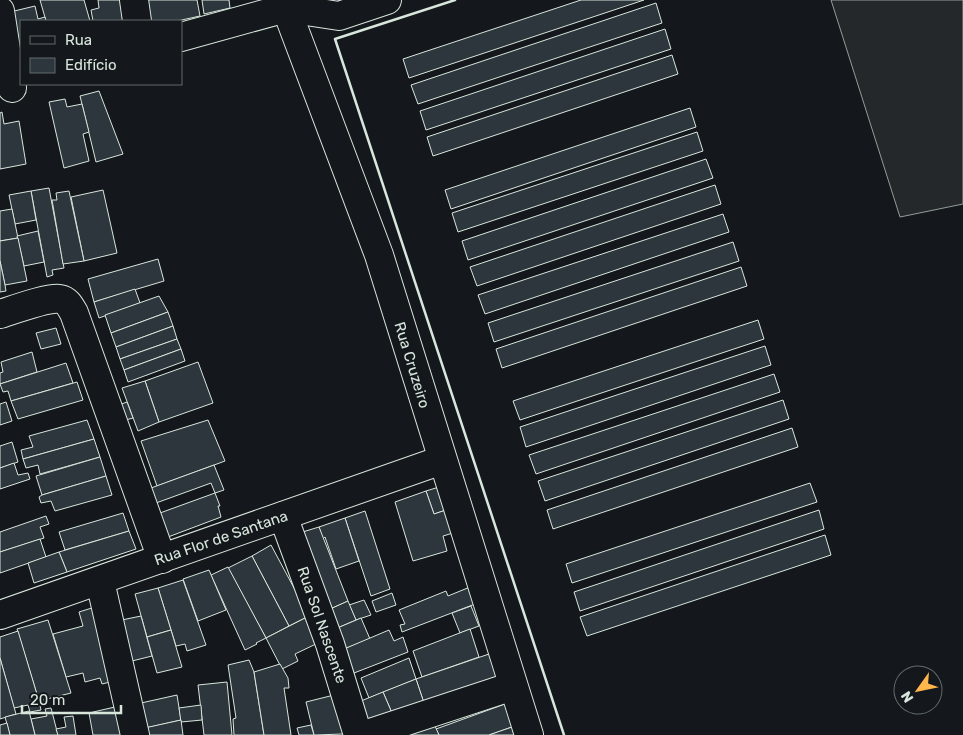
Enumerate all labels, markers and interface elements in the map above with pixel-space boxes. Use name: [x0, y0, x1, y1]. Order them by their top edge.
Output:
legend: [20, 20, 182, 85]
text: Rua: [65, 31, 92, 49]
text: Edifício: [65, 56, 117, 74]
street label: Rua Cruzeiro: [390, 320, 434, 410]
street label: Rua Flor de Santana: [152, 507, 290, 569]
street label: Rua Sol Nascente: [294, 564, 350, 686]
north arrow: [893, 665, 943, 715]
scale bar: [22, 682, 121, 714]
text: N: [898, 688, 917, 706]
text: 20 m: [30, 691, 65, 709]

